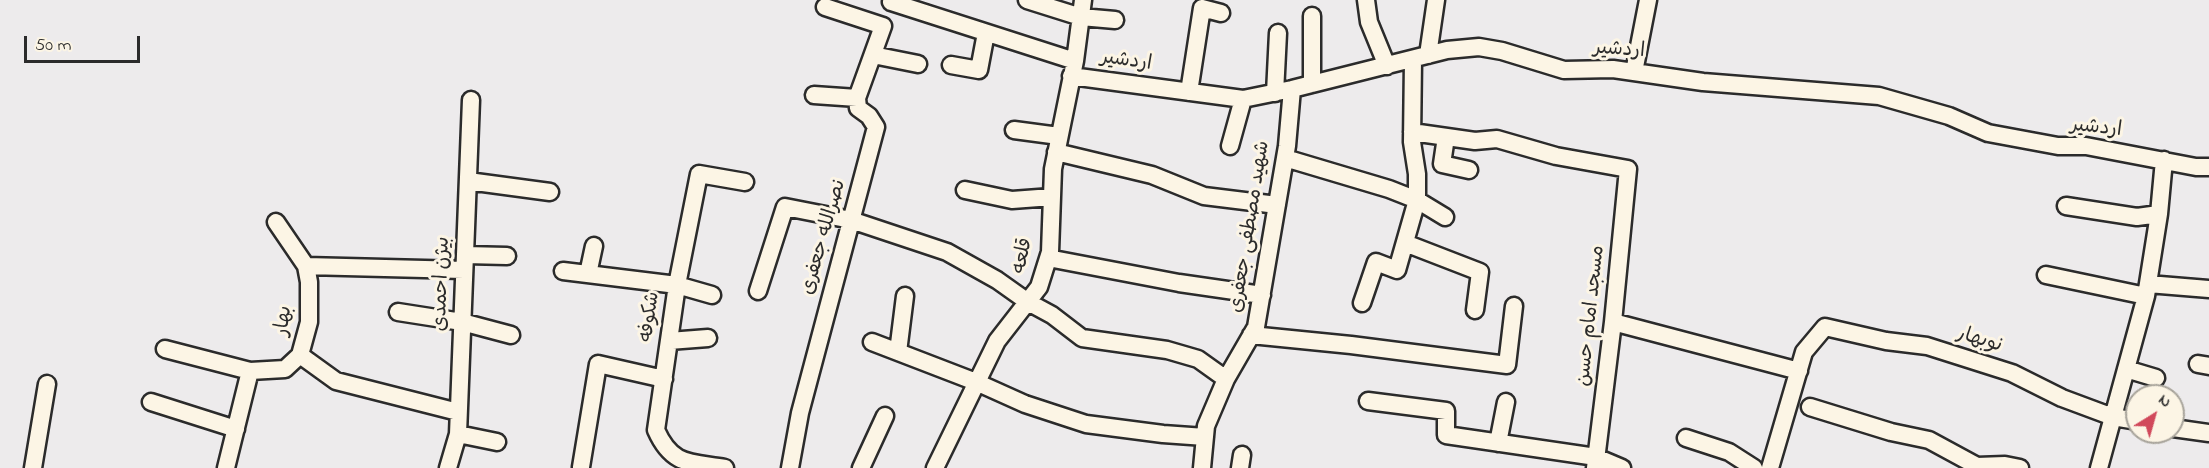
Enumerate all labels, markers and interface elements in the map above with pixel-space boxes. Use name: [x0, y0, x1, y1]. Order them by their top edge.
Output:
scale bar: [27, 24, 142, 62]
text: 50 m: [35, 33, 72, 59]
street label: اردشیر: [1592, 37, 1646, 65]
street label: اردشیر: [1099, 47, 1153, 77]
street label: اردشیر: [2069, 114, 2123, 144]
street label: شهید مصطفی جعفری: [1226, 139, 1276, 315]
street label: نصرالله جعفری: [797, 176, 853, 298]
street label: بیژن احمدی: [429, 236, 457, 332]
street label: قلعه: [1009, 236, 1039, 276]
street label: مسجد امام حسن: [1573, 244, 1611, 388]
street label: شکوفه: [636, 290, 666, 344]
street label: بهار: [271, 304, 299, 338]
street label: نوبهار: [1953, 323, 2005, 359]
north arrow: [2125, 384, 2185, 444]
text: N: [2153, 388, 2176, 414]

